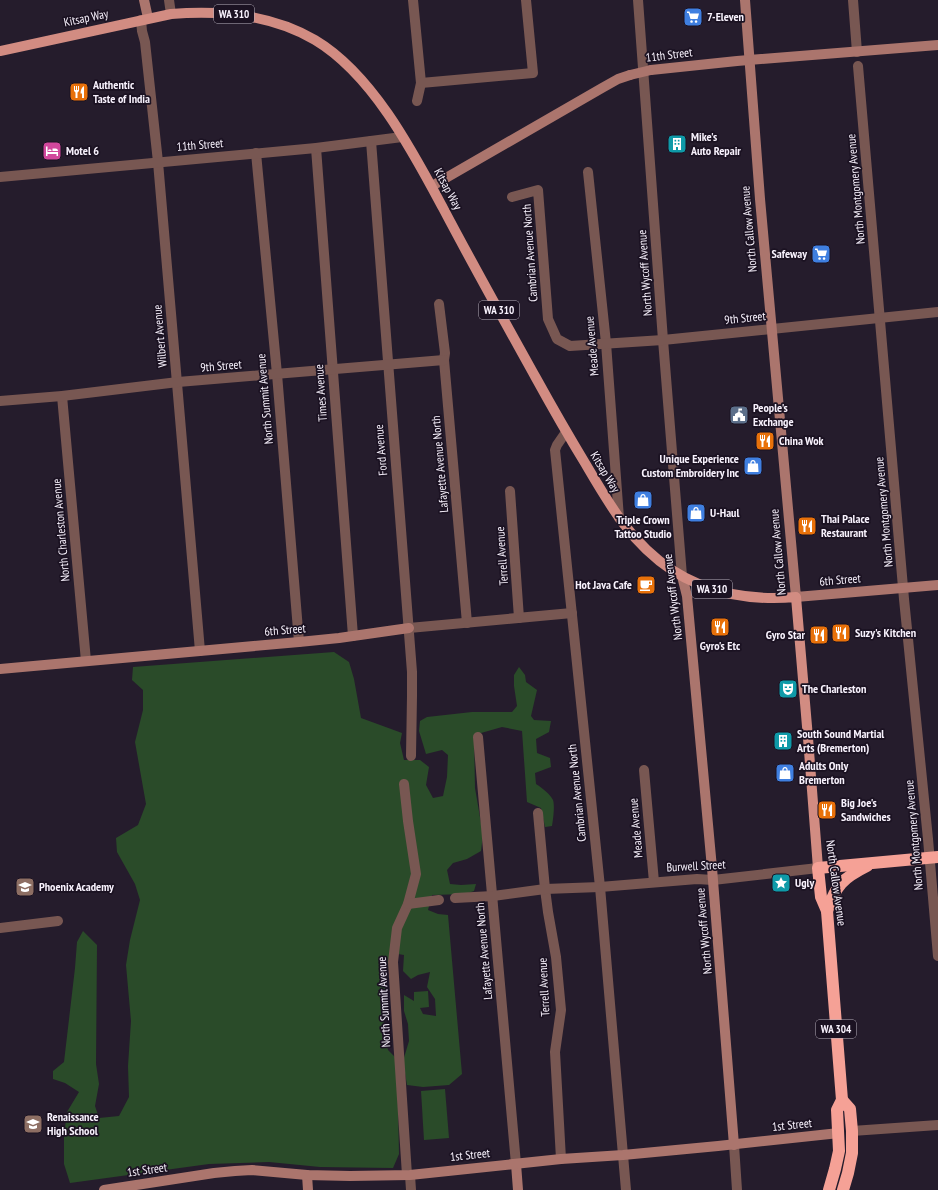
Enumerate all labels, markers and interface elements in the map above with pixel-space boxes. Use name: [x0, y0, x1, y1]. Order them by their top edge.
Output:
street label: Kitsap Way: [62, 5, 110, 30]
road number: WA 310: [214, 5, 254, 23]
supermarket icon: 7-Eleven: [682, 6, 704, 28]
place label: 7-Eleven: [707, 9, 744, 24]
street label: 11th Street: [645, 44, 694, 65]
place label: Authentic Taste of India: [92, 77, 150, 106]
restaurant icon: Authentic Taste of India: [68, 81, 90, 103]
place label: Mike's Auto Repair: [690, 129, 741, 158]
building icon: Mike's Auto Repair: [666, 133, 688, 155]
street label: North Montgomery Avenue: [843, 133, 868, 245]
street label: 11th Street: [176, 135, 225, 154]
hotel icon: Motel 6: [41, 140, 63, 162]
place label: Motel 6: [66, 143, 99, 158]
street label: Kitsap Way: [431, 165, 466, 213]
street label: North Callow Avenue: [737, 185, 760, 273]
street label: Cambrian Avenue North: [519, 204, 540, 302]
street label: North Wycoff Avenue: [634, 229, 655, 317]
supermarket icon: Safeway: [810, 243, 832, 265]
place label: Safeway: [772, 246, 807, 261]
road number: WA 310: [479, 301, 519, 319]
street label: Wilbert Avenue: [149, 304, 170, 368]
street label: 9th Street: [724, 308, 767, 327]
street label: Meade Avenue: [581, 315, 602, 377]
street label: North Summit Avenue: [253, 353, 276, 445]
street label: 9th Street: [200, 356, 243, 375]
street label: Times Avenue: [311, 364, 330, 422]
place label: People's Exchange: [753, 400, 794, 429]
public building icon: People's Exchange: [728, 404, 750, 426]
street label: Lafayette Avenue North: [428, 415, 451, 513]
street label: Ford Avenue: [371, 424, 390, 476]
restaurant icon: China Wok: [754, 430, 776, 452]
place label: China Wok: [779, 433, 824, 448]
street label: Kitsap Way: [587, 448, 624, 495]
place label: Unique Experience Custom Embroidery Inc: [641, 451, 740, 480]
shop icon: Unique Experience Custom Embroidery Inc: [742, 455, 764, 477]
street label: North Montgomery Avenue: [871, 456, 896, 568]
street label: North Charleston Avenue: [49, 478, 72, 582]
shop icon: Triple Crown Tattoo Studio: [632, 489, 654, 511]
shop icon: U-Haul: [685, 502, 707, 524]
place label: U-Haul: [710, 505, 739, 520]
street label: North Callow Avenue: [766, 508, 789, 596]
place label: Thai Palace Restaurant: [821, 511, 870, 540]
place label: Triple Crown Tattoo Studio: [614, 512, 672, 541]
restaurant icon: Thai Palace Restaurant: [796, 515, 818, 537]
street label: Terrell Avenue: [492, 526, 511, 586]
street label: North Wycoff Avenue: [660, 553, 685, 641]
street label: 6th Street: [819, 570, 862, 589]
cafe icon: Hot Java Cafe: [635, 574, 657, 596]
place label: Hot Java Cafe: [575, 577, 632, 592]
road number: WA 310: [692, 580, 732, 598]
restaurant icon: Gyro's Etc: [709, 616, 731, 638]
street label: 6th Street: [264, 620, 307, 639]
restaurant icon: Suzy's Kitchen: [830, 622, 852, 644]
restaurant icon: Gyro Star: [808, 624, 830, 646]
place label: Suzy's Kitchen: [855, 625, 916, 640]
place label: Gyro Star: [766, 627, 805, 642]
place label: Gyro's Etc: [700, 638, 741, 653]
theatre icon: The Charleston: [777, 678, 799, 700]
place label: The Charleston: [802, 681, 866, 696]
place label: South Sound Martial Arts (Bremerton): [796, 726, 884, 755]
building icon: South Sound Martial Arts (Bremerton): [772, 730, 794, 752]
street label: Cambrian Avenue North: [564, 744, 589, 843]
place label: Adults Only Bremerton: [798, 758, 849, 787]
shop icon: Adults Only Bremerton: [774, 762, 796, 784]
street label: North Montgomery Avenue: [901, 779, 926, 891]
place label: Big Joe's Sandwiches: [841, 795, 891, 824]
street label: Meade Avenue: [625, 797, 646, 859]
restaurant icon: Big Joe's Sandwiches: [816, 799, 838, 821]
street label: North Callow Avenue: [823, 839, 850, 927]
street label: Burwell Street: [666, 856, 727, 875]
place icon: Ugly: [770, 872, 792, 894]
place label: Ugly: [795, 875, 814, 890]
school or university icon: Phoenix Academy: [14, 876, 36, 898]
place label: Phoenix Academy: [39, 879, 114, 894]
street label: North Wycoff Avenue: [692, 887, 715, 975]
street label: Lafayette Avenue North: [472, 902, 495, 1000]
street label: North Summit Avenue: [374, 956, 393, 1048]
street label: Terrell Avenue: [534, 957, 553, 1017]
road number: WA 304: [816, 1020, 856, 1038]
place label: Renaissance High School: [47, 1109, 99, 1138]
school or university icon: Renaissance High School: [22, 1113, 44, 1135]
street label: 1st Street: [771, 1115, 813, 1134]
street label: 1st Street: [449, 1145, 491, 1164]
street label: 1st Street: [126, 1159, 169, 1180]

